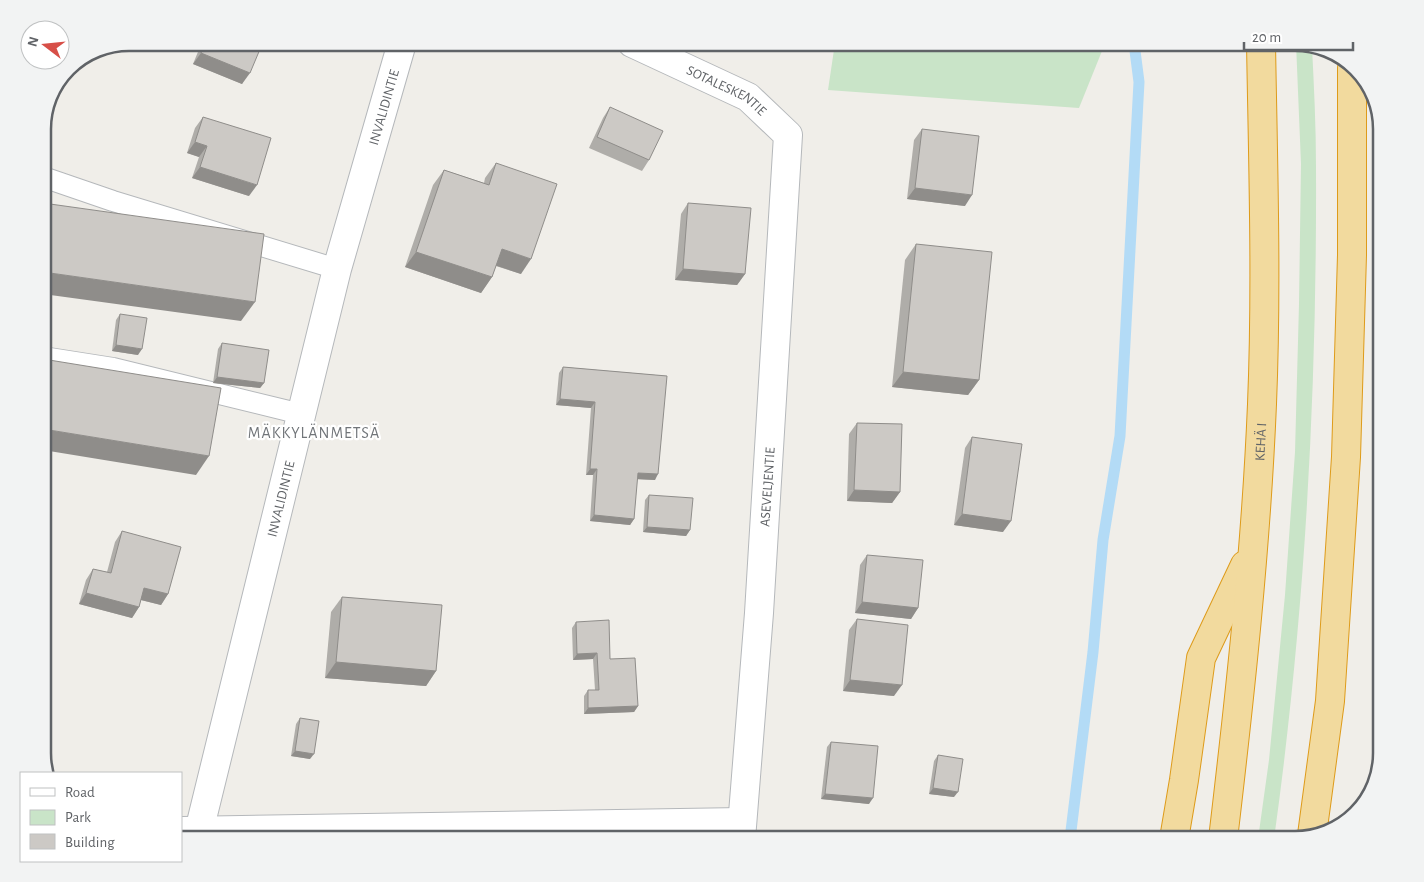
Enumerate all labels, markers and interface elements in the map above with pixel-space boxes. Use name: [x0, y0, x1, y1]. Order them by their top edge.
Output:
north arrow: [20, 20, 70, 70]
scale bar: [1244, 20, 1353, 52]
text: 20 m: [1252, 30, 1281, 45]
text: N: [25, 35, 42, 48]
street label: SOTALESKENTIE: [684, 63, 769, 119]
street label: INVALIDINTIE: [367, 68, 402, 147]
street label: KEHÄ I: [1252, 422, 1269, 461]
district label: MÄKKYLÄNMETSÄ: [248, 423, 380, 441]
street label: ASEVELJENTIE: [758, 447, 778, 527]
street label: INVALIDINTIE: [265, 459, 298, 539]
legend: [20, 772, 182, 862]
text: Road: [65, 785, 95, 800]
text: Park: [65, 810, 91, 825]
text: Building: [65, 835, 115, 850]

